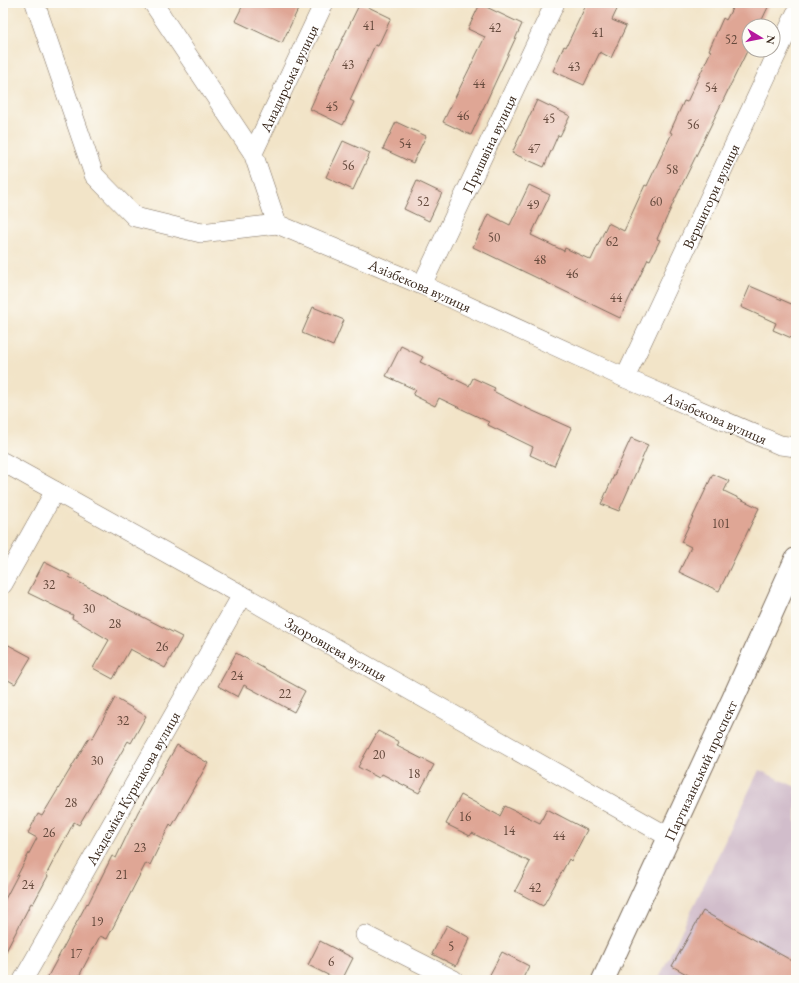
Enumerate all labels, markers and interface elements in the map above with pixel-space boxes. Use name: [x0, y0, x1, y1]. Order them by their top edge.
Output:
house number: 41: [363, 17, 375, 34]
north arrow: [741, 18, 781, 58]
house number: 42: [489, 19, 502, 36]
street label: Анадирська вулиця: [255, 21, 322, 136]
house number: 41: [592, 24, 604, 41]
house number: 52: [725, 31, 738, 48]
text: N: [763, 34, 779, 45]
house number: 43: [342, 56, 354, 73]
house number: 43: [568, 58, 580, 75]
house number: 44: [473, 75, 486, 92]
house number: 54: [705, 79, 718, 96]
street label: Пришвіна вулиця: [457, 91, 520, 197]
house number: 45: [326, 98, 338, 115]
house number: 46: [457, 107, 469, 124]
house number: 45: [543, 110, 555, 127]
house number: 56: [687, 116, 699, 133]
house number: 54: [399, 135, 412, 152]
house number: 47: [528, 140, 541, 157]
street label: Вершигори вулиця: [677, 140, 743, 252]
house number: 56: [342, 157, 354, 174]
house number: 58: [666, 161, 678, 178]
house number: 52: [417, 193, 430, 210]
house number: 60: [650, 193, 662, 210]
house number: 49: [527, 196, 540, 213]
house number: 50: [488, 229, 500, 246]
house number: 62: [606, 233, 619, 250]
house number: 48: [534, 251, 546, 268]
street label: Азізбекова вулиця: [365, 254, 475, 316]
house number: 46: [566, 265, 578, 282]
house number: 44: [610, 289, 623, 306]
street label: Азізбекова вулиця: [661, 386, 771, 448]
house number: 101: [712, 515, 730, 532]
house number: 32: [43, 576, 56, 593]
house number: 30: [83, 600, 95, 617]
street label: Здоровцева вулиця: [282, 612, 391, 685]
house number: 28: [109, 615, 121, 632]
house number: 26: [156, 638, 168, 655]
house number: 24: [231, 667, 244, 684]
house number: 22: [279, 685, 292, 702]
street label: Партизанський проспект: [659, 697, 741, 844]
street label: Академіка Курнакова вулиця: [80, 707, 184, 869]
house number: 32: [117, 712, 130, 729]
house number: 20: [373, 746, 385, 763]
house number: 30: [91, 752, 103, 769]
house number: 18: [408, 765, 420, 782]
house number: 28: [65, 794, 77, 811]
house number: 16: [459, 808, 471, 825]
house number: 14: [503, 822, 516, 839]
house number: 26: [43, 824, 55, 841]
house number: 44: [553, 827, 566, 844]
house number: 23: [134, 839, 146, 856]
house number: 21: [116, 866, 128, 883]
house number: 24: [22, 876, 35, 893]
house number: 42: [529, 879, 542, 896]
house number: 19: [91, 913, 104, 930]
house number: 5: [448, 938, 454, 955]
house number: 17: [70, 945, 83, 962]
house number: 6: [328, 953, 334, 970]

